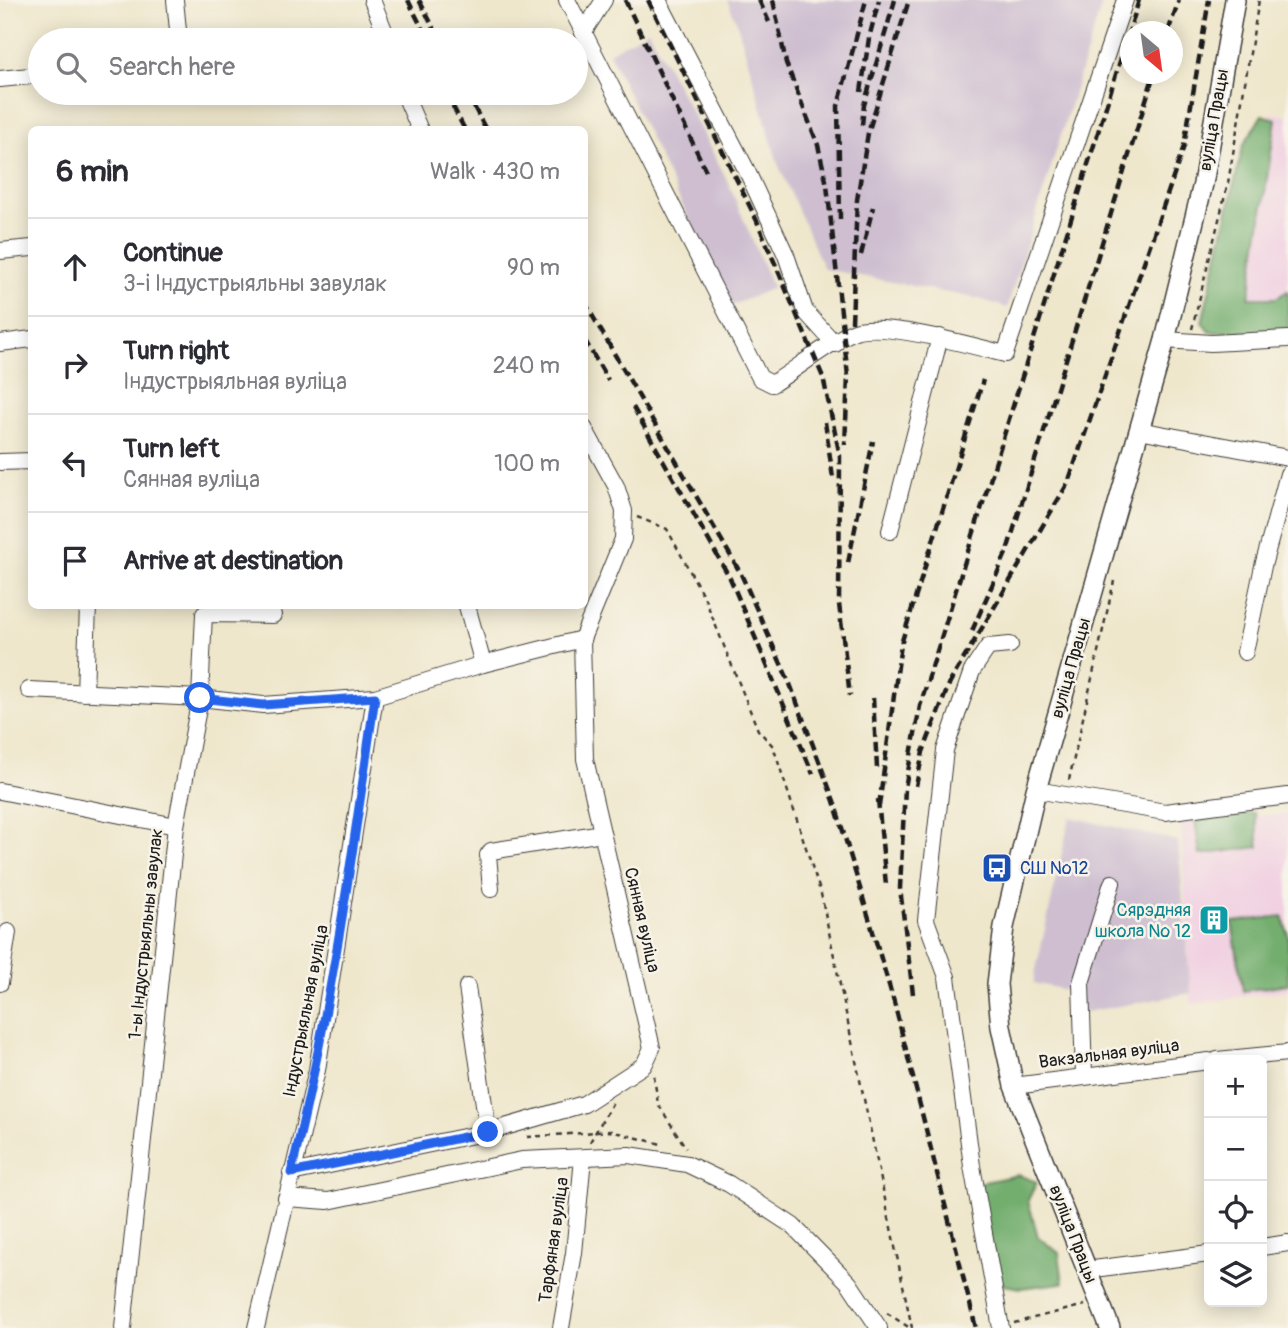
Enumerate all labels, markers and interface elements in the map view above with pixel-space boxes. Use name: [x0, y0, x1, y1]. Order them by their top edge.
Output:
north arrow: [1120, 21, 1183, 84]
search box: [28, 28, 588, 105]
icon: search: [52, 48, 90, 86]
text: Search here: [108, 51, 235, 83]
street label: вуліца Працы: [1194, 67, 1234, 173]
text: 6 min: [56, 153, 129, 190]
text: Walk · 430 m: [430, 157, 560, 186]
text: Continue: [123, 237, 223, 269]
icon: ahead: [56, 248, 94, 286]
text: 90 m: [507, 253, 560, 282]
text: 3-і Індустрыяльны завулак: [123, 269, 387, 298]
text: Turn right: [123, 335, 229, 367]
icon: right: [56, 346, 94, 384]
text: 240 m: [493, 351, 560, 380]
text: Індустрыяльная вуліца: [123, 367, 347, 396]
text: Turn left: [123, 433, 219, 465]
icon: left: [56, 444, 94, 482]
text: 100 m: [494, 449, 560, 478]
text: Сянная вуліца: [123, 465, 260, 494]
icon: arrive: [56, 542, 94, 580]
text: Arrive at destination: [123, 545, 343, 577]
street label: вуліца Працы: [1046, 615, 1096, 721]
route start: [184, 682, 215, 713]
street label: 1-ы Індустрыяльны завулак: [123, 827, 169, 1041]
bus stop icon: СШ №12: [980, 851, 1014, 885]
place label: СШ №12: [1020, 857, 1089, 880]
street label: Сянная вуліца: [619, 865, 665, 975]
place label: Сярэдняя школа № 12: [1095, 899, 1191, 943]
building icon: Сярэдняя школа № 12: [1197, 903, 1231, 937]
street label: Індустрыяльная вуліца: [278, 923, 334, 1099]
street label: Вакзальная вуліца: [1038, 1034, 1180, 1074]
map controls: [1204, 1055, 1267, 1307]
button: +: [1204, 1055, 1267, 1118]
route end: [472, 1116, 503, 1147]
button: −: [1204, 1118, 1267, 1181]
street label: Тарфяная вуліца: [534, 1176, 574, 1304]
button: locate: [1204, 1181, 1267, 1244]
street label: вуліца Працы: [1044, 1182, 1102, 1286]
button: layers: [1204, 1244, 1267, 1307]

